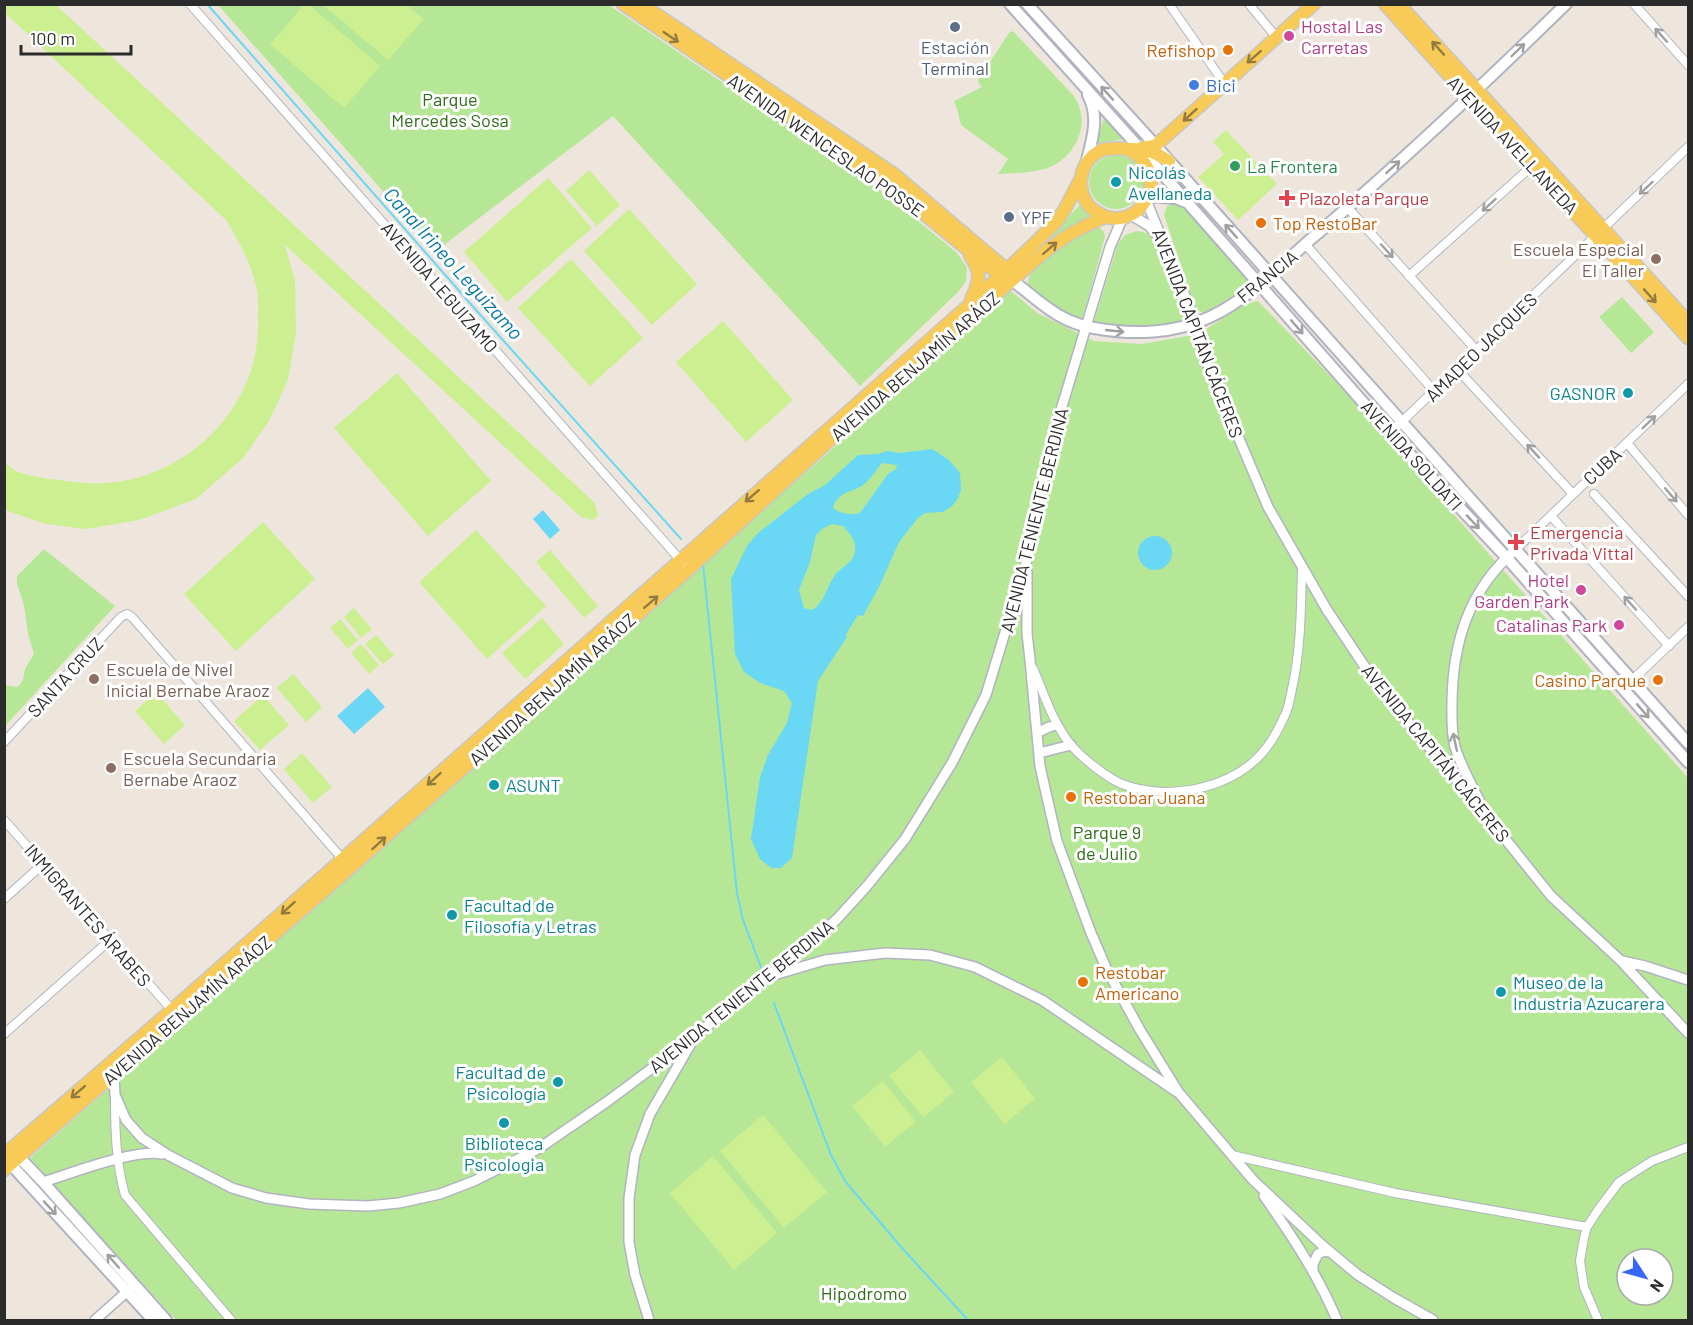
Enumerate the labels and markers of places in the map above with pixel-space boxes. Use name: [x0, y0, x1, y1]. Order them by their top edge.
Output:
place label: Hostal Las Carretas: [1301, 15, 1383, 58]
marker: Estación Terminal: [948, 20, 962, 34]
marker: Hostal Las Carretas: [1282, 29, 1296, 43]
place label: Estación Terminal: [921, 36, 989, 79]
place label: Refishop: [1146, 39, 1216, 61]
marker: Refishop: [1221, 43, 1235, 57]
place label: Bici: [1206, 74, 1236, 96]
marker: Bici: [1187, 78, 1201, 92]
place label: La Frontera: [1247, 155, 1338, 177]
marker: La Frontera: [1228, 159, 1242, 173]
place label: Nicolás Avellaneda: [1128, 161, 1212, 204]
marker: Nicolás Avellaneda: [1109, 175, 1123, 189]
place label: Plazoleta Parque: [1299, 187, 1429, 209]
marker: Plazoleta Parque: [1280, 191, 1294, 205]
place label: YPF: [1021, 206, 1052, 228]
marker: YPF: [1002, 210, 1016, 224]
place label: Top RestoBar: [1273, 212, 1378, 234]
marker: Top RestoBar: [1254, 216, 1268, 230]
place label: Escuela Especial El Taller: [1513, 238, 1644, 281]
marker: Escuela Especial El Taller: [1649, 252, 1663, 266]
place label: GASNOR: [1550, 382, 1616, 404]
marker: GASNOR: [1621, 386, 1635, 400]
place label: Emergencia Privada Vittal: [1530, 521, 1634, 564]
marker: Emergencia Privada Vittal: [1507, 533, 1525, 551]
place label: Hotel Garden Park: [1474, 569, 1569, 612]
marker: Hotel Garden Park: [1574, 583, 1588, 597]
place label: Catalinas Park: [1496, 614, 1607, 636]
marker: Catalinas Park: [1612, 618, 1626, 632]
place label: Escuela de Nivel Inicial Bernabe Araoz: [106, 658, 270, 701]
place label: Casino Parque: [1534, 669, 1646, 691]
marker: Escuela de Nivel Inicial Bernabe Araoz: [87, 672, 101, 686]
marker: Casino Parque: [1651, 673, 1665, 687]
place label: Escuela Secundaria Bernabe Araoz: [123, 747, 276, 790]
marker: Escuela Secundaria Bernabe Araoz: [104, 761, 118, 775]
place label: ASUNT: [506, 774, 561, 796]
marker: ASUNT: [487, 778, 501, 792]
place label: Restobar Juana: [1083, 786, 1205, 808]
marker: Restobar Juana: [1064, 790, 1078, 804]
place label: Facultad de Filosofía y Letras: [464, 894, 597, 937]
marker: Facultad de Filosofía y Letras: [445, 908, 459, 922]
place label: Restobar Americano: [1095, 961, 1179, 1004]
place label: Museo de la Industria Azucarera: [1513, 971, 1665, 1014]
marker: Restobar Americano: [1076, 975, 1090, 989]
marker: Museo de la Industria Azucarera: [1494, 985, 1508, 999]
place label: Facultad de Psicología: [455, 1061, 546, 1104]
marker: Facultad de Psicología: [551, 1075, 565, 1089]
marker: Biblioteca Psicologia: [497, 1116, 511, 1130]
place label: Biblioteca Psicologia: [464, 1132, 544, 1175]

